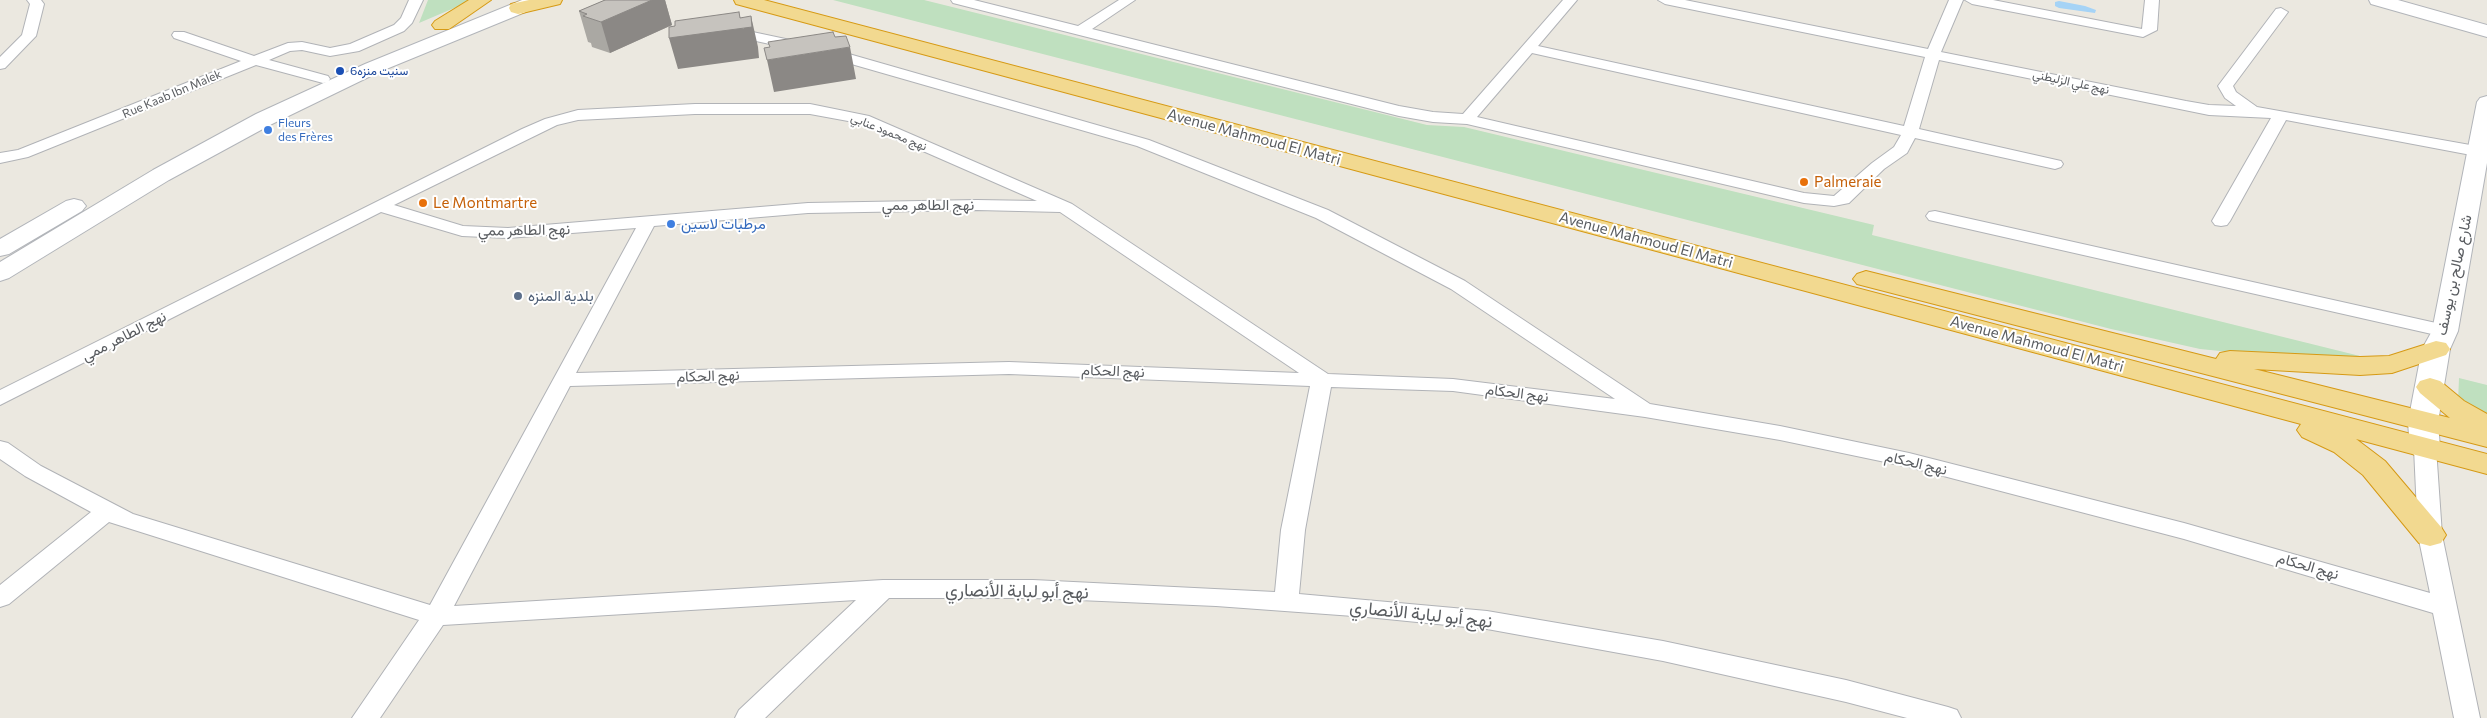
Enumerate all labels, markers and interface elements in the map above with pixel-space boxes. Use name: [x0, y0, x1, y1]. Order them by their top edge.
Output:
place label: سنيت منزه6: [350, 64, 408, 78]
marker: سنيت منزه6: [334, 65, 346, 77]
street label: Rue Kaab Ibn Malek: [120, 67, 224, 121]
street label: نهج علي الزليطني: [2031, 67, 2111, 97]
street label: Avenue Mahmoud El Matri: [1165, 105, 1343, 169]
street label: نهج محمود عنابي: [849, 110, 929, 154]
place label: Fleurs des Frères: [278, 116, 333, 144]
marker: Fleurs des Frères: [262, 124, 274, 136]
place label: Palmeraie: [1814, 173, 1882, 191]
marker: Palmeraie: [1798, 176, 1810, 188]
place label: Le Montmartre: [433, 194, 537, 212]
street label: نهج الطاهر ممي: [882, 196, 974, 214]
marker: Le Montmartre: [417, 197, 429, 209]
street label: Avenue Mahmoud El Matri: [1557, 208, 1735, 272]
street label: شارع صالح بن يوسف: [2432, 213, 2476, 337]
place label: مرطبات لاسين: [681, 215, 766, 233]
marker: مرطبات لاسين: [665, 218, 677, 230]
street label: نهج الطاهر ممي: [478, 220, 570, 240]
place label: بلدية المنزه: [528, 287, 594, 305]
marker: بلدية المنزه: [512, 290, 524, 302]
street label: نهج الطاهر ممي: [79, 307, 169, 365]
street label: Avenue Mahmoud El Matri: [1948, 312, 2126, 376]
street label: نهج الحكام: [1081, 361, 1145, 381]
street label: نهج الحكام: [676, 366, 740, 386]
street label: نهج الحكام: [1484, 380, 1550, 406]
street label: نهج الحكام: [1883, 447, 1949, 479]
street label: نهج الحكام: [2275, 549, 2341, 583]
street label: نهج أبو لبابة الأنصاري: [945, 579, 1089, 603]
street label: نهج أبو لبابة الأنصاري: [1348, 596, 1494, 632]

